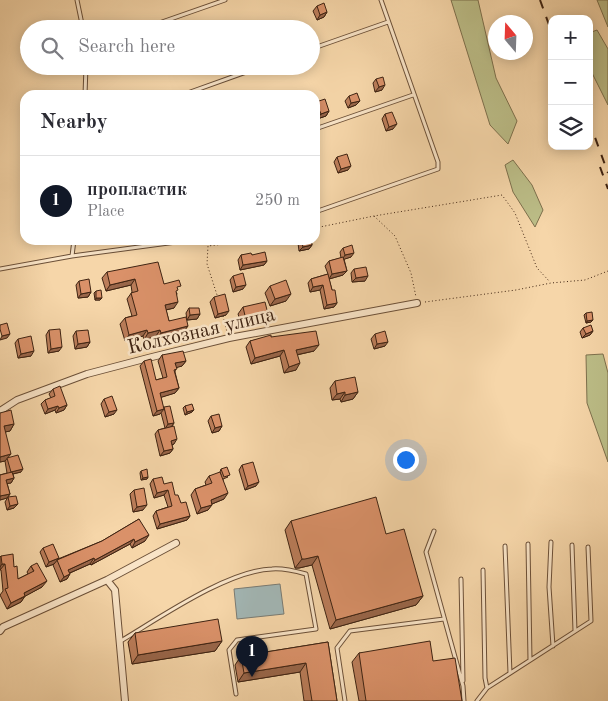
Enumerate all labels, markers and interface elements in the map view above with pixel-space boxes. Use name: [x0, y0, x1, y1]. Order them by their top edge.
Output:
north arrow: [488, 15, 533, 60]
map controls: [548, 15, 593, 150]
button: +: [548, 15, 593, 60]
search box: [20, 20, 320, 75]
icon: search: [38, 34, 66, 62]
text: Search here: [78, 38, 175, 57]
button: −: [548, 60, 593, 105]
button: layers: [548, 105, 593, 150]
text: Nearby: [40, 112, 108, 133]
text: пропластик: [87, 181, 187, 200]
text: 1: [51, 193, 61, 209]
text: 250 m: [255, 193, 300, 209]
text: Place: [87, 204, 124, 220]
street label: Колхозная улица: [126, 305, 277, 359]
your location: [393, 447, 419, 473]
pin: 1: [236, 636, 268, 677]

